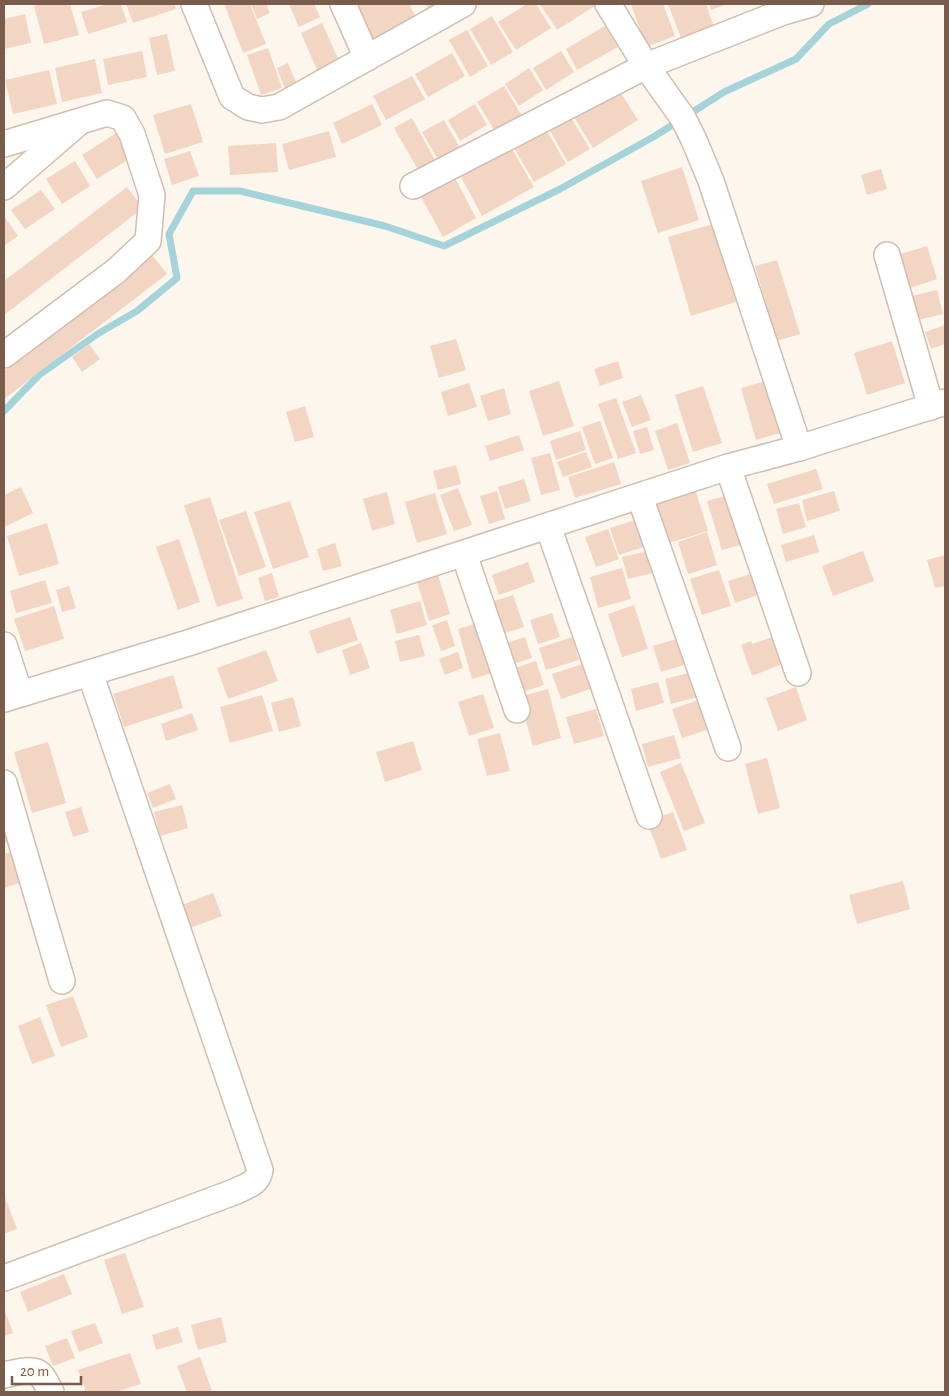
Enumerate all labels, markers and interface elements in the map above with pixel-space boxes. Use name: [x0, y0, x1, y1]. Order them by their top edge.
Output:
scale bar: [12, 1354, 81, 1386]
text: 20 m: [20, 1364, 49, 1379]

